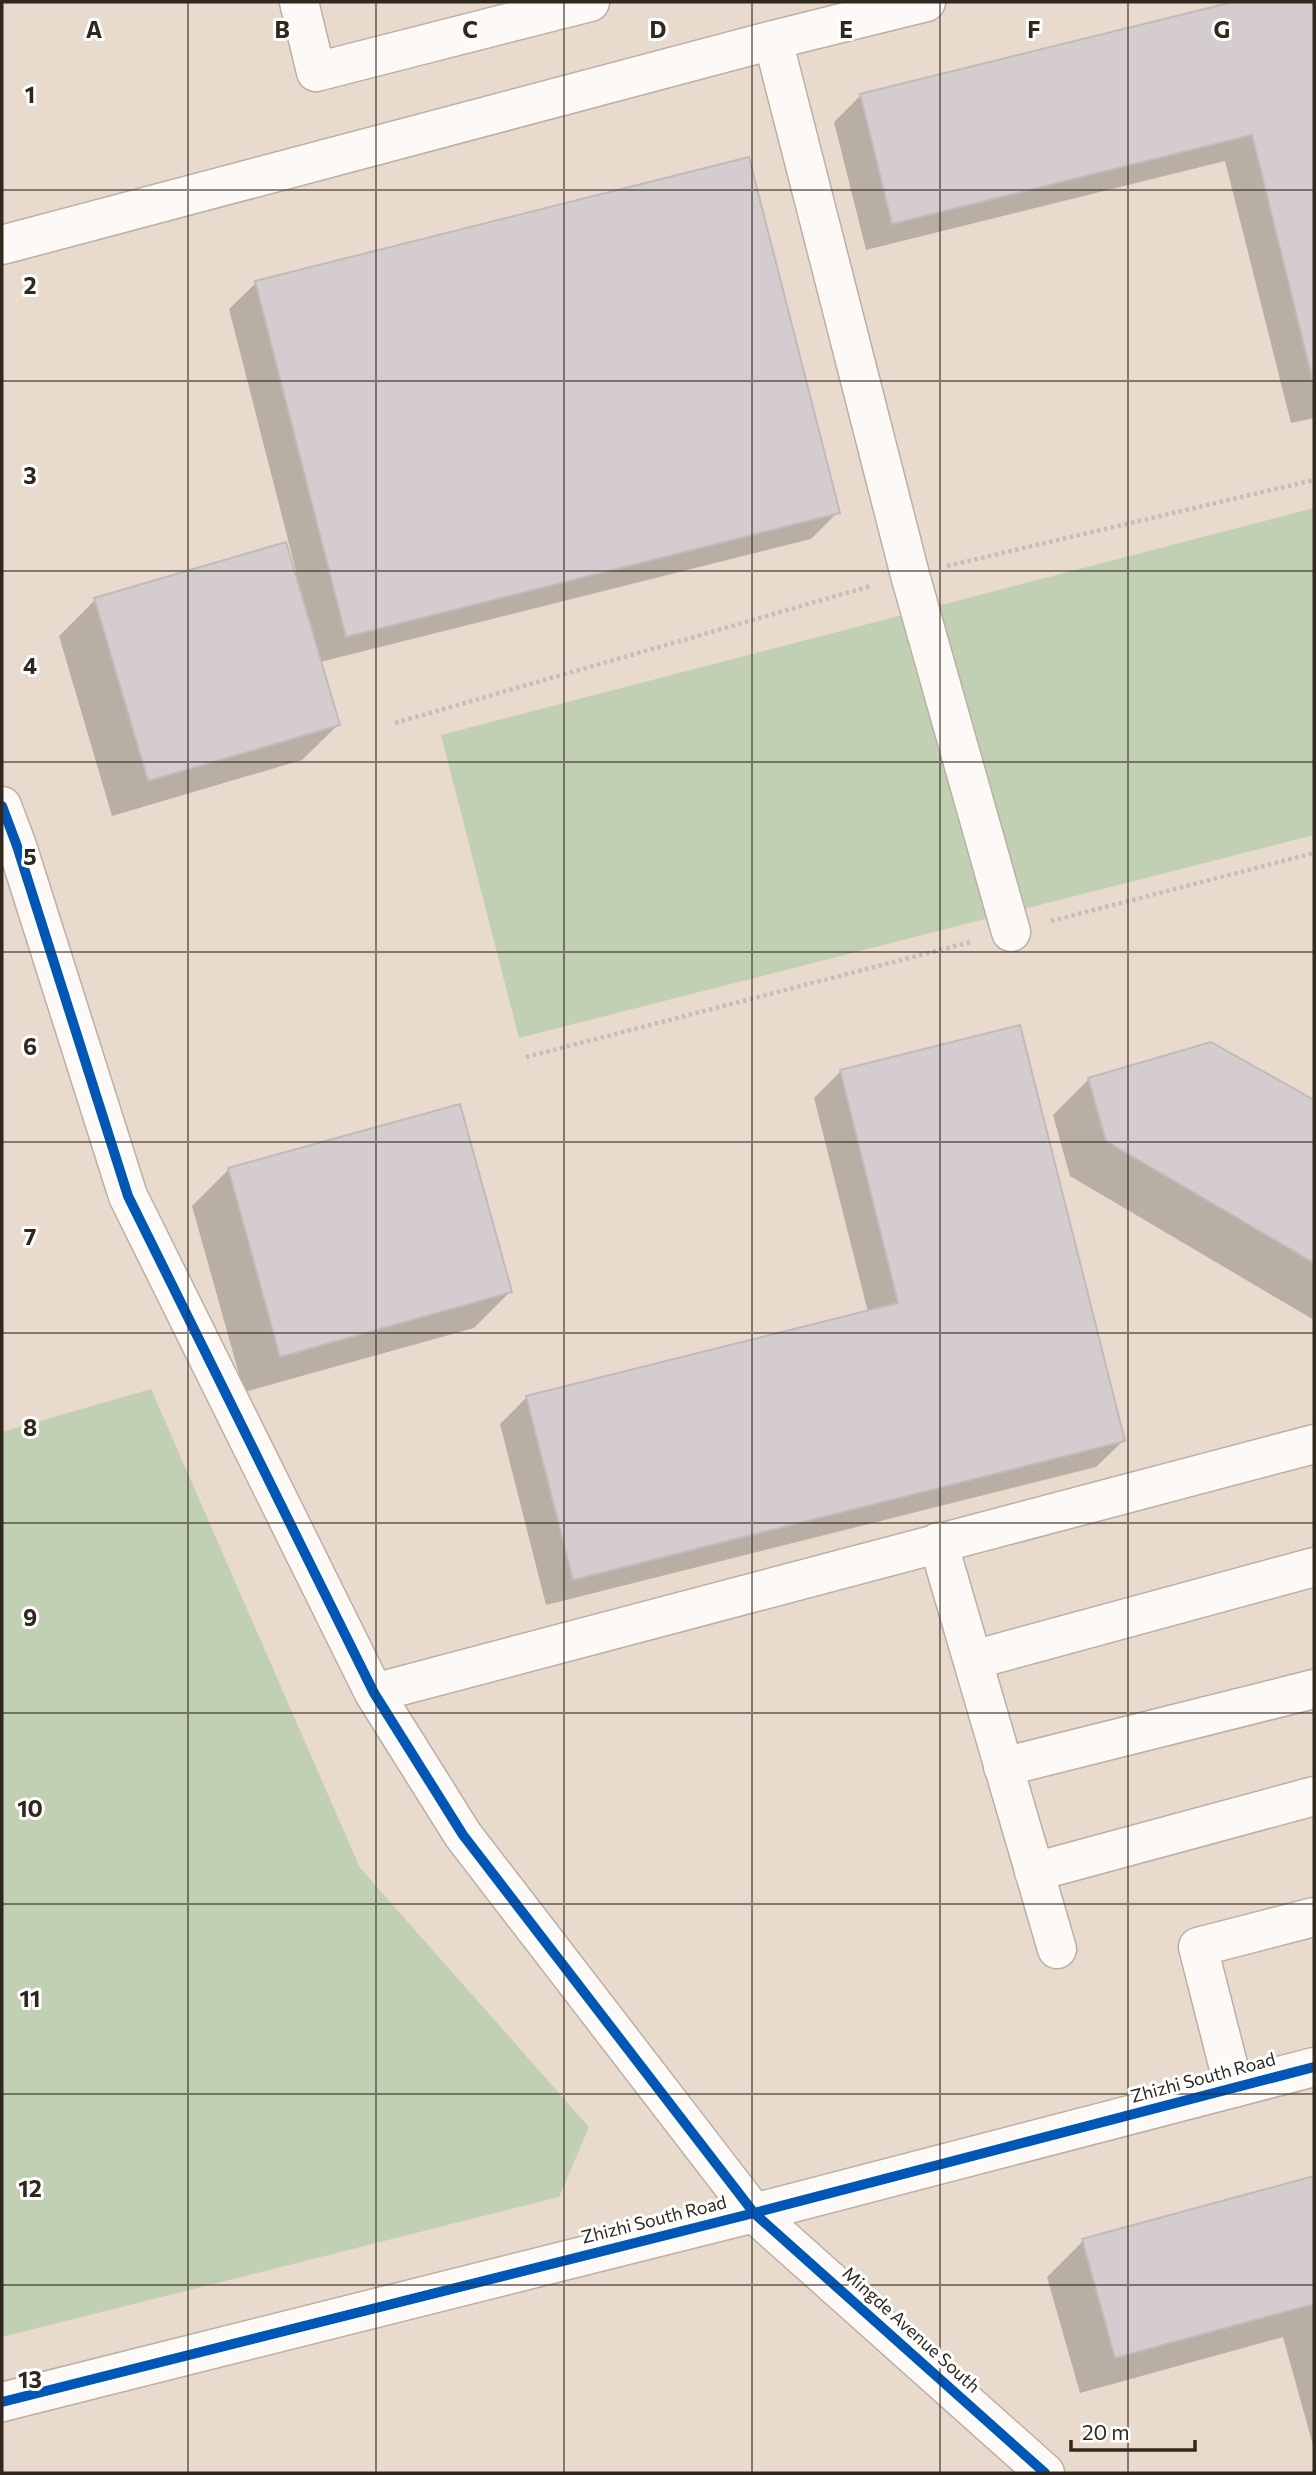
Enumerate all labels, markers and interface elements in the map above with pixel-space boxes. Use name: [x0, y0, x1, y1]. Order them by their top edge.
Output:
text: A: [86, 15, 103, 43]
text: B: [274, 15, 290, 43]
text: C: [462, 15, 478, 43]
text: D: [650, 15, 667, 43]
text: E: [839, 15, 853, 43]
text: F: [1027, 15, 1041, 43]
text: G: [1214, 15, 1230, 43]
text: 1: [25, 80, 35, 108]
text: 2: [23, 271, 37, 299]
text: 3: [23, 461, 37, 489]
text: 4: [23, 651, 37, 679]
text: 5: [23, 842, 37, 870]
text: 6: [23, 1032, 37, 1060]
text: 7: [24, 1222, 36, 1250]
text: 8: [23, 1413, 37, 1441]
text: 9: [23, 1603, 37, 1631]
text: 10: [17, 1794, 43, 1822]
text: 11: [20, 1984, 40, 2012]
street label: Zhizhi South Road: [1128, 2047, 1278, 2107]
text: 12: [18, 2174, 42, 2202]
street label: Zhizhi South Road: [579, 2190, 729, 2248]
street label: Mingde Avenue South: [838, 2262, 985, 2397]
text: 13: [18, 2365, 42, 2393]
scale bar: [1071, 2408, 1195, 2452]
text: 20 m: [1082, 2419, 1130, 2444]

